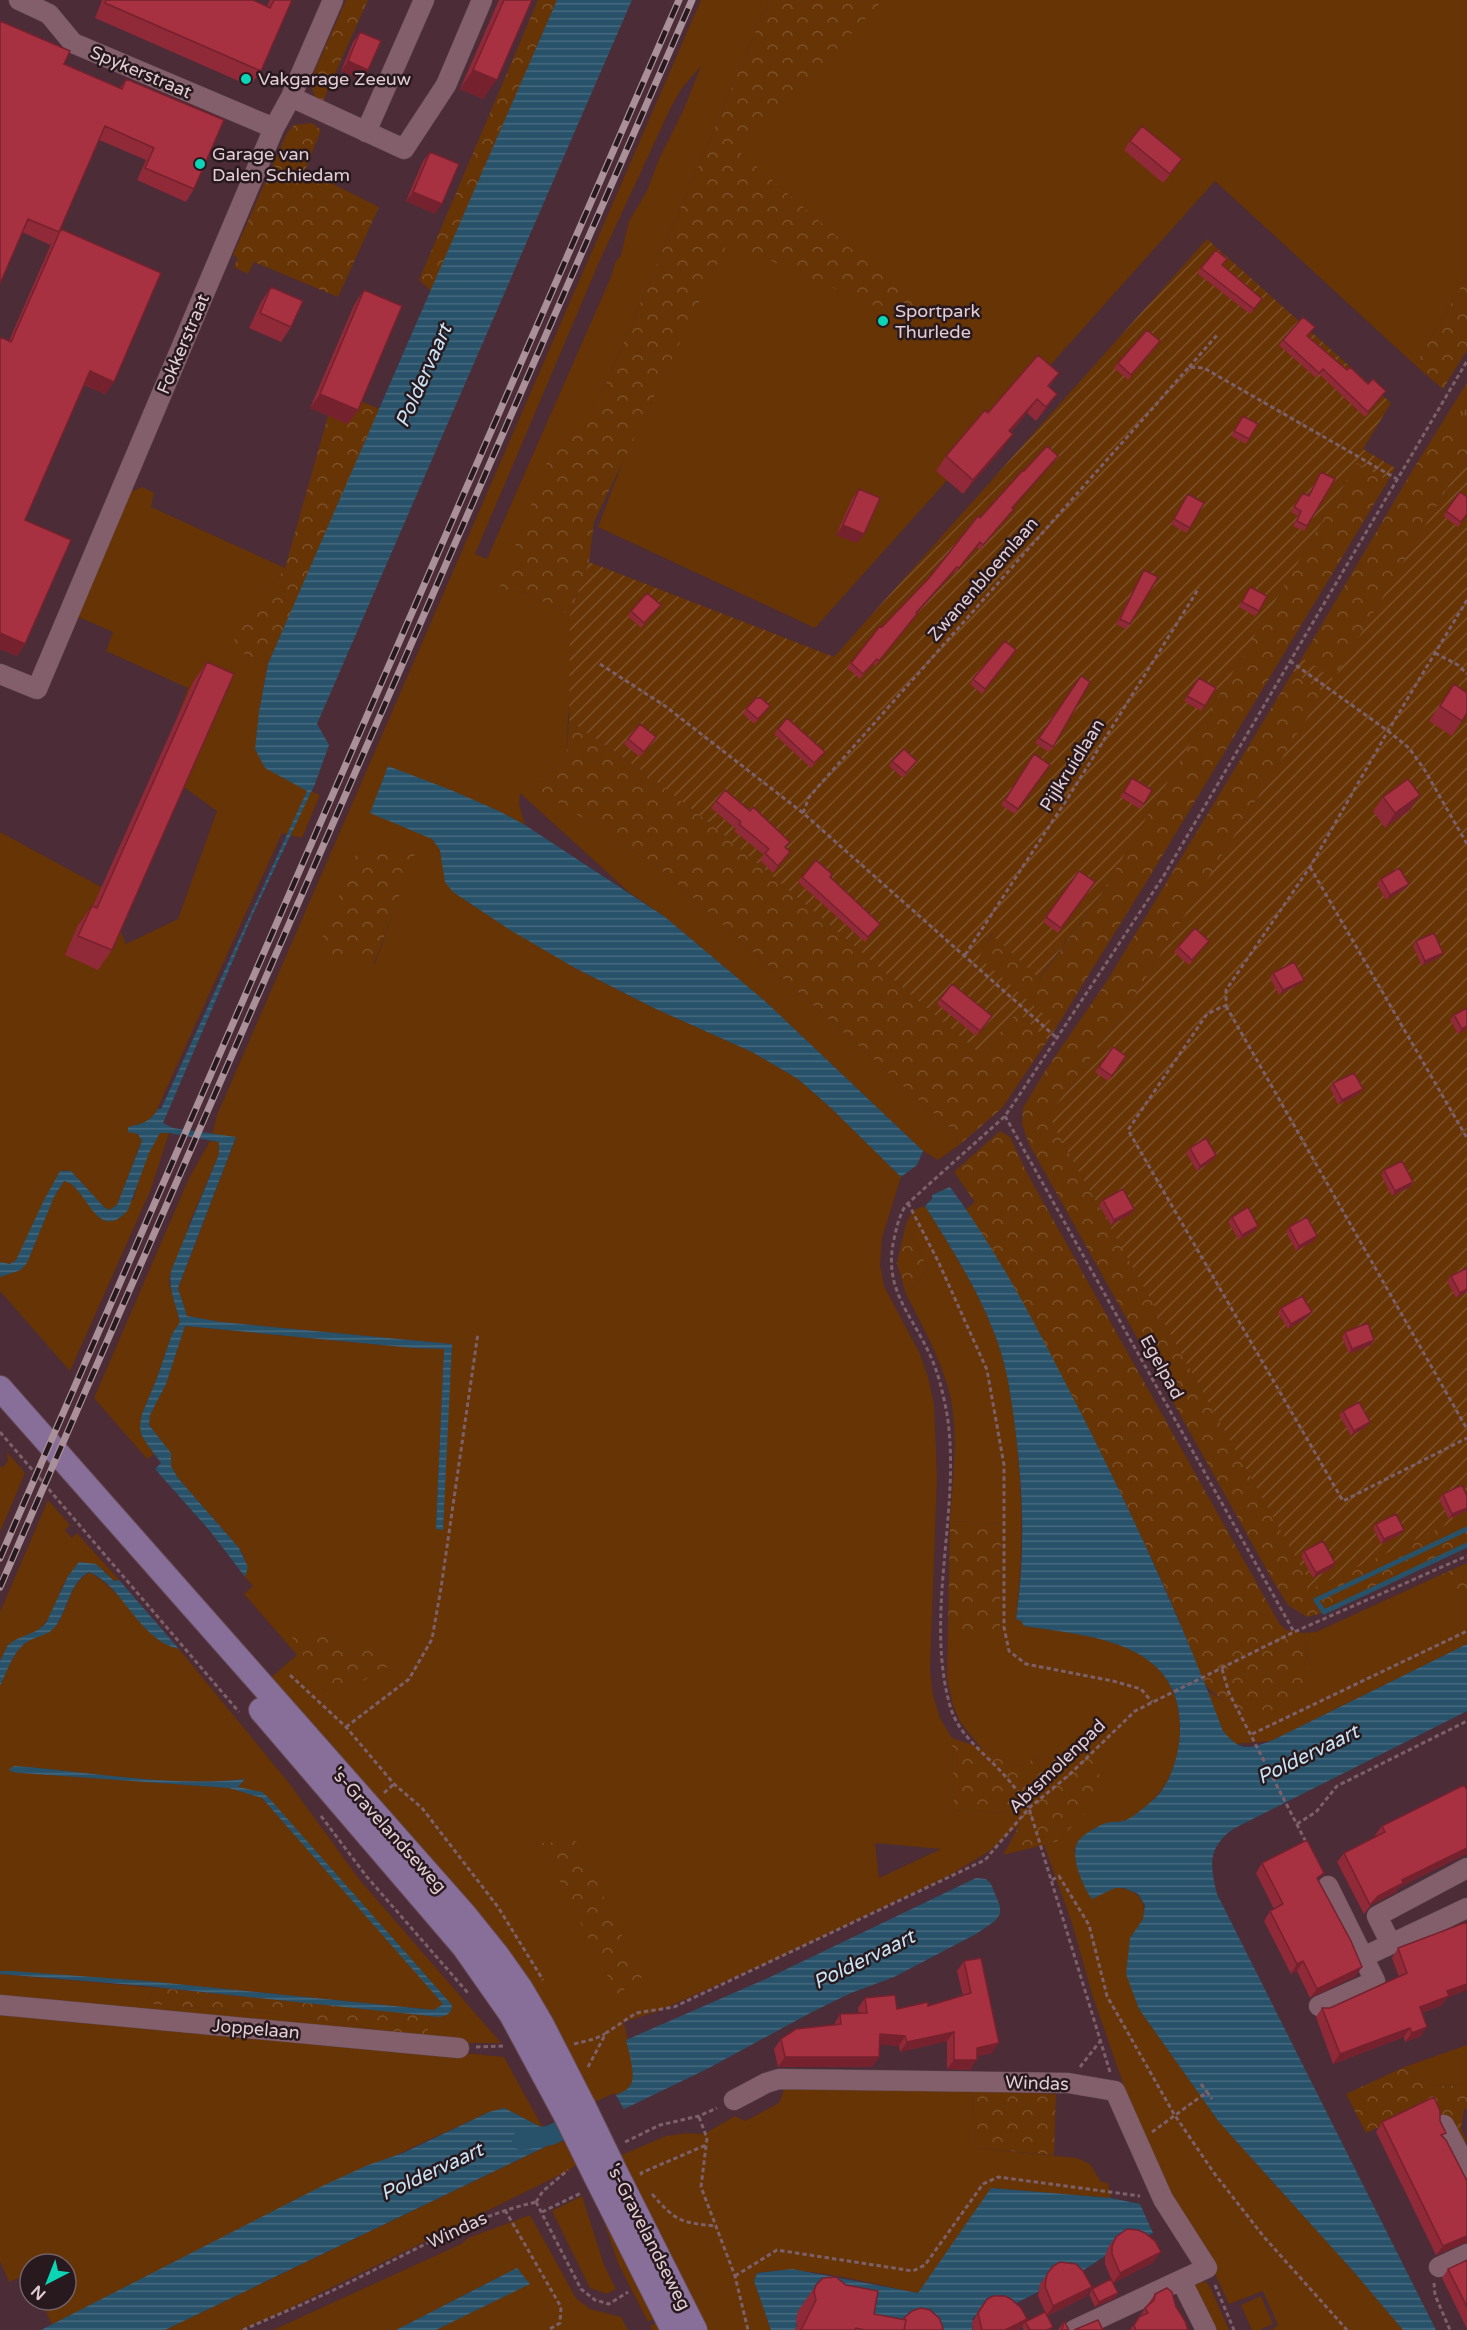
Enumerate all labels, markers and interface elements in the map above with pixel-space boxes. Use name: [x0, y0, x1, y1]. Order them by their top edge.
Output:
street label: Spykerstraat: [87, 41, 195, 103]
place label: Vakgarage Zeeuw: [258, 68, 411, 90]
marker: Vakgarage Zeeuw: [239, 72, 253, 86]
place label: Garage van Dalen Schiedam: [212, 143, 350, 186]
marker: Garage van Dalen Schiedam: [193, 157, 207, 171]
street label: Fokkerstraat: [152, 290, 214, 398]
place label: Sportpark Thurlede: [895, 300, 980, 343]
marker: Sportpark Thurlede: [876, 314, 890, 328]
water label: Poldervaart: [391, 319, 458, 431]
street label: Zwanenbloemlaan: [923, 513, 1043, 645]
street label: Pijlkruidlaan: [1035, 715, 1109, 815]
street label: Egelpad: [1135, 1331, 1189, 1403]
street label: Abtsmolenpad: [1004, 1714, 1110, 1818]
water label: Poldervaart: [1253, 1719, 1365, 1790]
street label: 's-Gravelandseweg: [327, 1763, 451, 1897]
water label: Poldervaart: [809, 1924, 921, 1995]
street label: Joppelaan: [211, 2014, 301, 2044]
street label: Windas: [1005, 2071, 1069, 2095]
water label: Poldervaart: [377, 2137, 489, 2206]
street label: 's-Gravelandseweg: [603, 2160, 695, 2314]
street label: Windas: [424, 2207, 490, 2253]
north arrow: [18, 2252, 78, 2312]
text: N: [27, 2281, 50, 2304]

